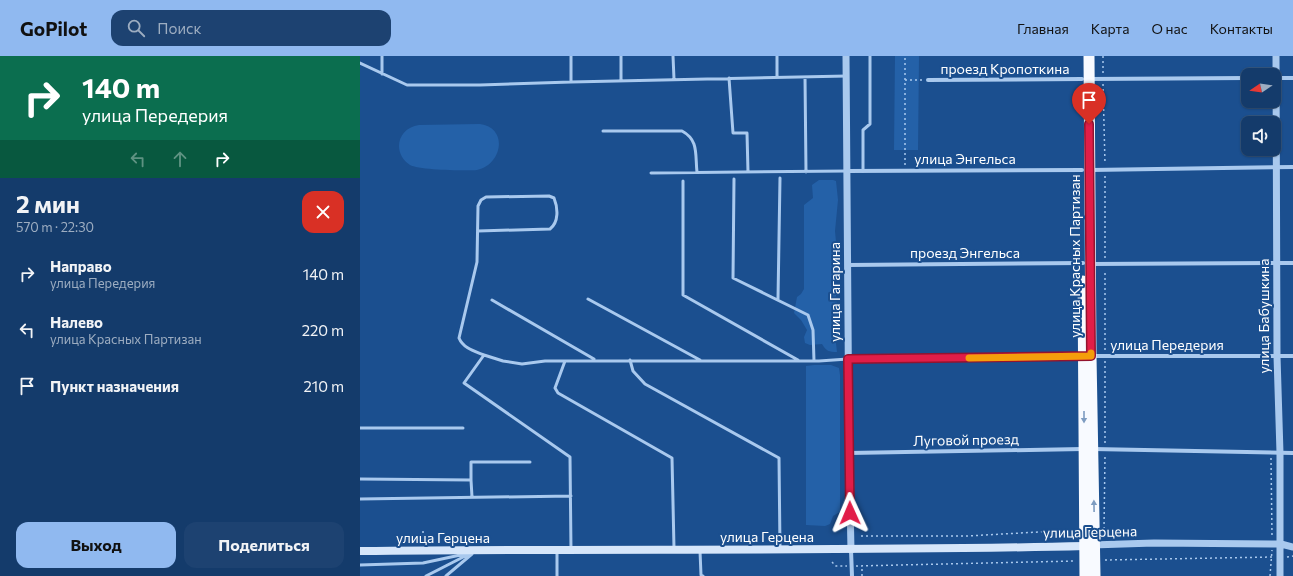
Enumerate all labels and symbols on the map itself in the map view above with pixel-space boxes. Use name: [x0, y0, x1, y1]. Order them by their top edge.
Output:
street label: проезд Кропоткина: [940, 60, 1070, 77]
north arrow: [1241, 68, 1281, 108]
pin: [1072, 83, 1106, 124]
street label: улица Энгельса: [914, 150, 1016, 167]
street label: улица Красных Партизан: [1066, 174, 1083, 338]
street label: улица Гагарина: [826, 242, 843, 342]
street label: проезд Энгельса: [910, 244, 1020, 261]
street label: улица Бабушкина: [1255, 259, 1272, 373]
street label: улица Передерия: [1110, 336, 1224, 353]
one-way arrow: [1081, 411, 1087, 424]
street label: Луговой проезд: [913, 430, 1019, 449]
position arrow: [829, 492, 871, 534]
one-way arrow: [1091, 499, 1097, 512]
street label: улица Герцена: [1043, 522, 1137, 541]
street label: улица Герцена: [720, 528, 814, 545]
street label: улица Герцена: [396, 529, 490, 546]

